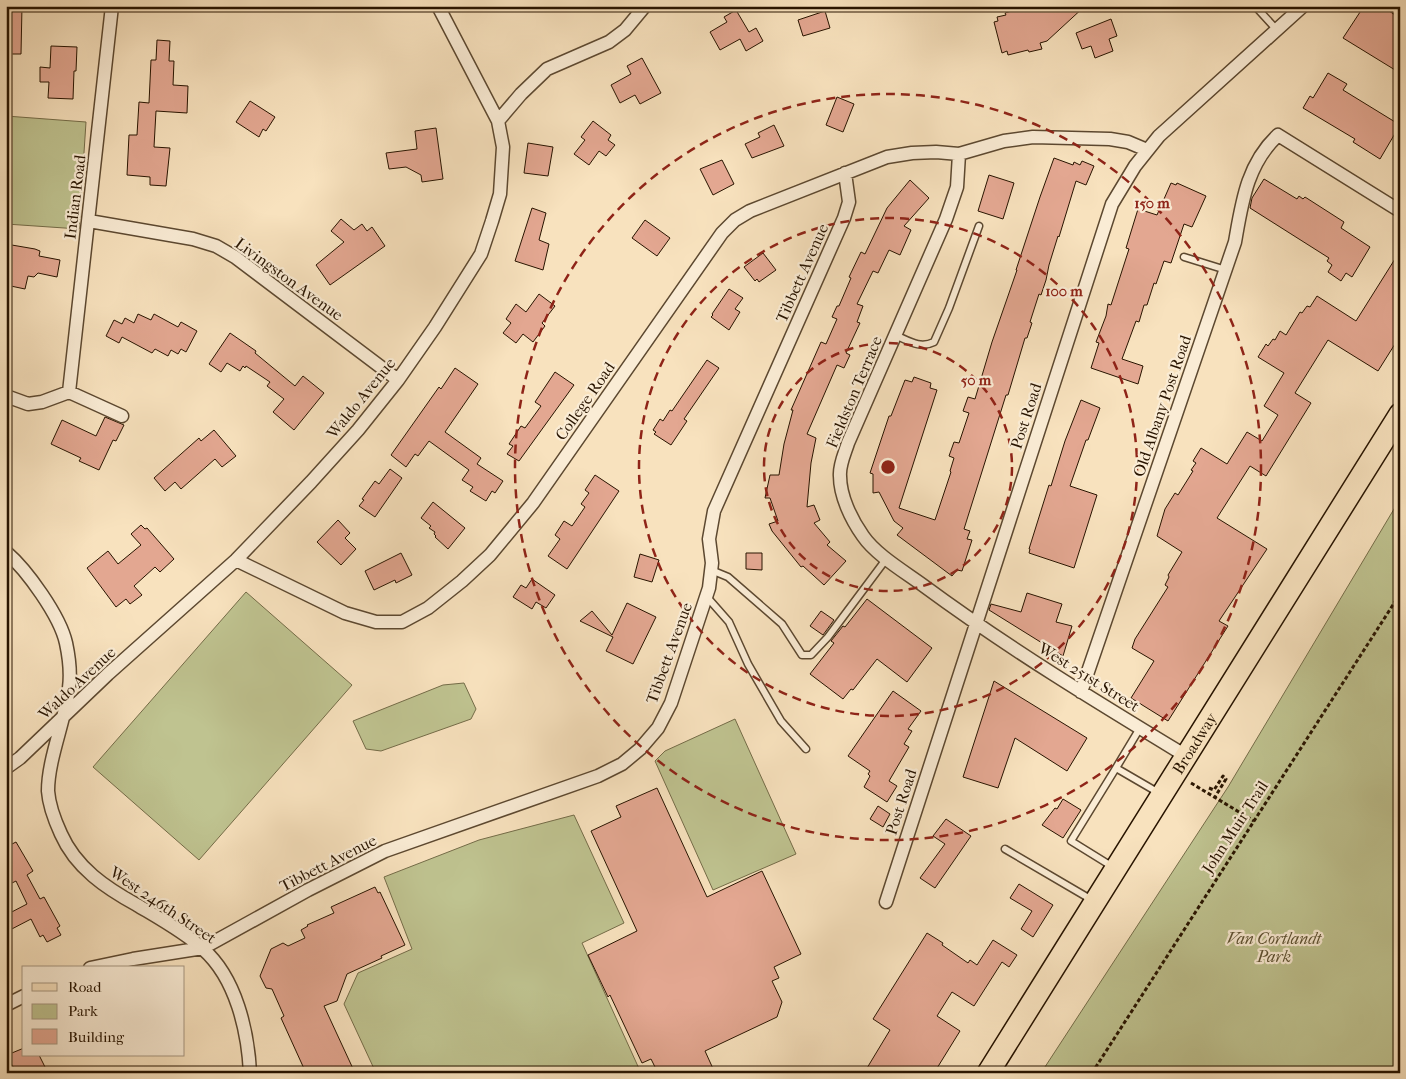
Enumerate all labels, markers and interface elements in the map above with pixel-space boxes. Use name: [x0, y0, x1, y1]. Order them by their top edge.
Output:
street label: Indian Road: [60, 154, 90, 240]
text: 150 m: [1134, 194, 1170, 212]
street label: Tibbett Avenue: [772, 221, 832, 325]
street label: Livingston Avenue: [231, 233, 347, 325]
text: 100 m: [1045, 282, 1083, 300]
street label: Old Albany Post Road: [1129, 332, 1195, 479]
street label: Fieldston Terrace: [822, 333, 886, 451]
street label: Waldo Avenue: [322, 354, 399, 443]
street label: College Road: [551, 358, 619, 444]
text: 50 m: [961, 371, 992, 389]
street label: Post Road: [1006, 380, 1046, 451]
centre of rings: [879, 458, 897, 476]
street label: Tibbett Avenue: [642, 600, 696, 706]
street label: West 251st Street: [1034, 638, 1143, 716]
street label: Waldo Avenue: [34, 643, 119, 724]
street label: Broadway: [1168, 709, 1221, 777]
street label: Post Road: [881, 766, 921, 837]
street label: John Muir Trail: [1197, 777, 1272, 879]
street label: Tibbett Avenue: [276, 830, 380, 896]
street label: West 246th Street: [105, 862, 220, 948]
park label: Van Cortlandt Park: [1227, 929, 1322, 966]
legend: [22, 966, 185, 1056]
text: Road: [68, 978, 102, 996]
text: Park: [68, 1002, 98, 1020]
text: Building: [68, 1028, 125, 1046]

